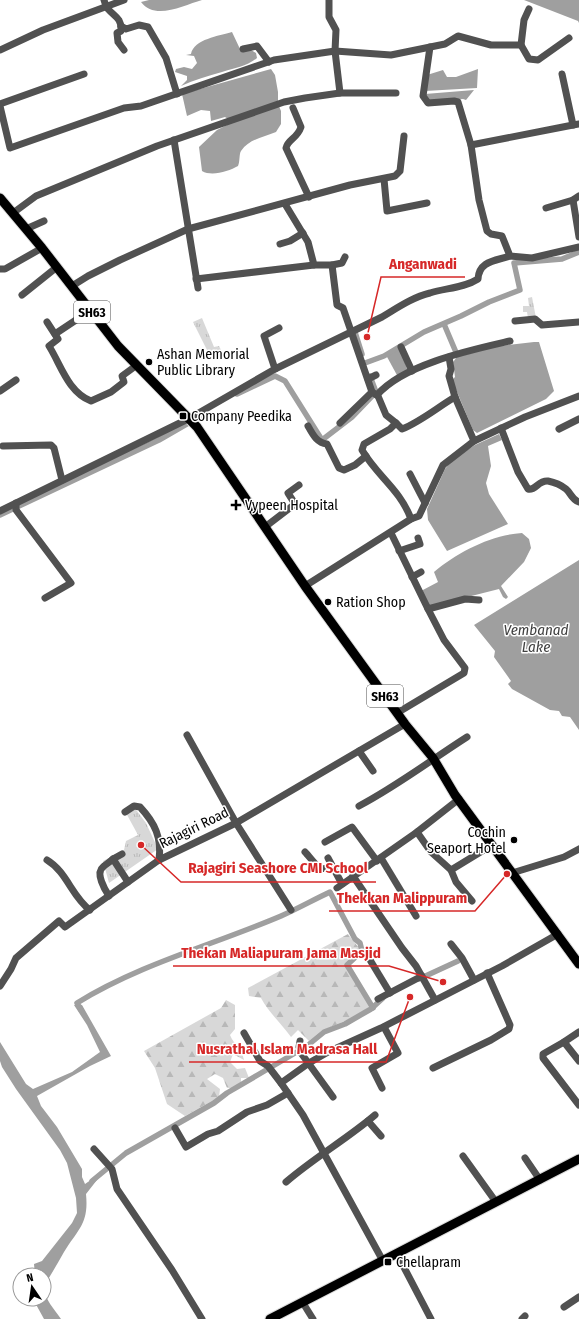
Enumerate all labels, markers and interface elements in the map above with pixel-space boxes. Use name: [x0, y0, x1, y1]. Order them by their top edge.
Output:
callout: Anganwadi: [381, 250, 465, 277]
text: Anganwadi: [388, 255, 457, 273]
road number: SH63: [74, 301, 110, 323]
place label: Ashan Memorial Public Library: [157, 346, 249, 379]
marker: Ashan Memorial Public Library: [144, 357, 154, 367]
place label: Company Peedika: [191, 408, 292, 425]
marker: Company Peedika: [178, 411, 188, 421]
place label: Vypeen Hospital: [245, 497, 338, 514]
marker: Vypeen Hospital: [230, 499, 242, 511]
place label: Ration Shop: [336, 594, 406, 611]
marker: Ration Shop: [323, 597, 333, 607]
water label: Vembanad Lake: [503, 621, 569, 656]
road number: SH63: [367, 685, 403, 707]
street label: Rajagiri Road: [156, 804, 232, 852]
place label: Cochin Seaport Hotel: [427, 824, 506, 857]
marker: Cochin Seaport Hotel: [509, 835, 519, 845]
callout: Rajagiri Seashore CMI School: [181, 855, 376, 882]
text: Rajagiri Seashore CMI School: [188, 859, 369, 877]
callout: Thekkan Malippuram: [329, 884, 475, 911]
text: Thekkan Malippuram: [337, 889, 467, 907]
callout: Thekan Maliapuram Jama Masjid: [173, 939, 389, 966]
text: Thekan Maliapuram Jama Masjid: [181, 944, 381, 962]
callout: Nusrathal Islam Madrasa Hall: [189, 1035, 386, 1062]
text: Nusrathal Islam Madrasa Hall: [197, 1040, 378, 1058]
place label: Chellapram: [396, 1254, 461, 1271]
marker: Chellapram: [383, 1257, 393, 1267]
north arrow: [12, 1267, 52, 1307]
text: N: [25, 1271, 35, 1285]

